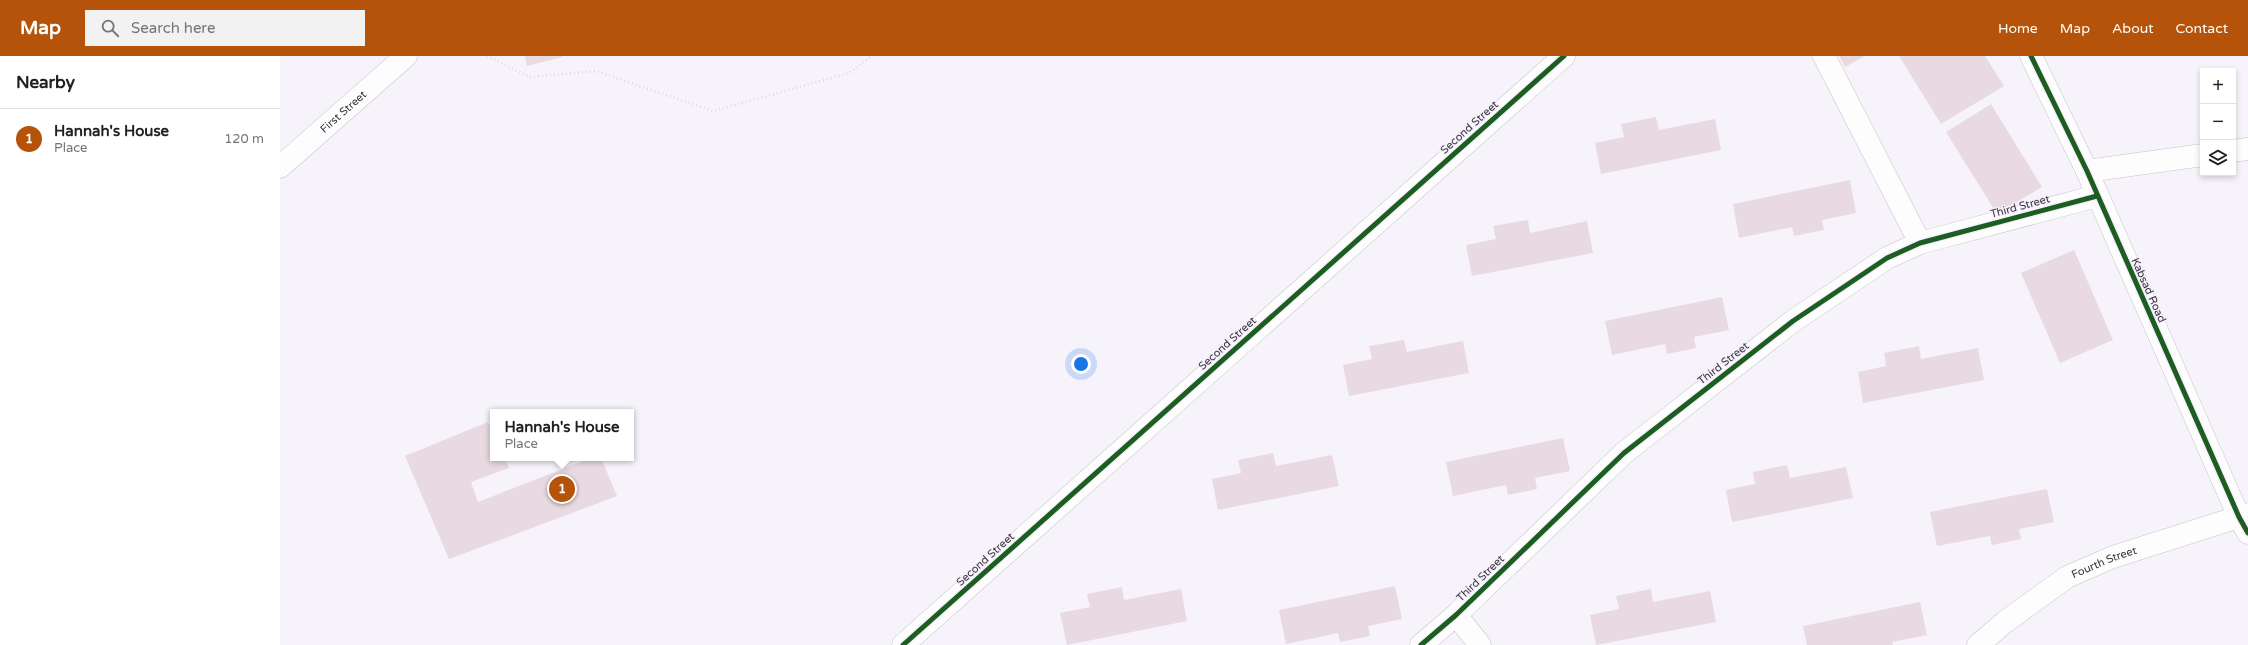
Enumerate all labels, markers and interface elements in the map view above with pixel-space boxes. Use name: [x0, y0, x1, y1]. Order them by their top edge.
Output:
search box: [85, 10, 365, 46]
text: Map: [20, 17, 61, 39]
icon: search: [99, 17, 121, 39]
text: Search here: [131, 19, 215, 37]
text: Home: [1998, 20, 2038, 37]
text: Map: [2060, 20, 2090, 37]
text: About: [2112, 20, 2154, 37]
text: Contact: [2176, 20, 2228, 37]
map controls: [2200, 68, 2236, 176]
button: +: [2200, 68, 2236, 104]
text: Nearby: [16, 72, 75, 93]
street label: First Street: [318, 88, 369, 136]
street label: Second Street: [1438, 98, 1501, 157]
button: −: [2200, 104, 2236, 140]
text: Hannah's House: [54, 122, 169, 140]
text: 1: [25, 131, 33, 147]
text: 120 m: [224, 131, 264, 147]
text: Place: [54, 140, 87, 156]
button: layers: [2200, 140, 2236, 176]
street label: Third Street: [1989, 192, 2051, 221]
street label: Kabsad Road: [2128, 256, 2169, 325]
street label: Second Street: [1196, 314, 1259, 373]
street label: Third Street: [1695, 339, 1751, 387]
your location: [1071, 354, 1091, 374]
popup: [490, 409, 634, 461]
text: Hannah's House: [504, 418, 620, 436]
text: Place: [504, 436, 538, 452]
pin: 1: [549, 474, 575, 504]
street label: Second Street: [954, 530, 1017, 589]
street label: Fourth Street: [2070, 544, 2138, 581]
street label: Third Street: [1454, 552, 1507, 604]

